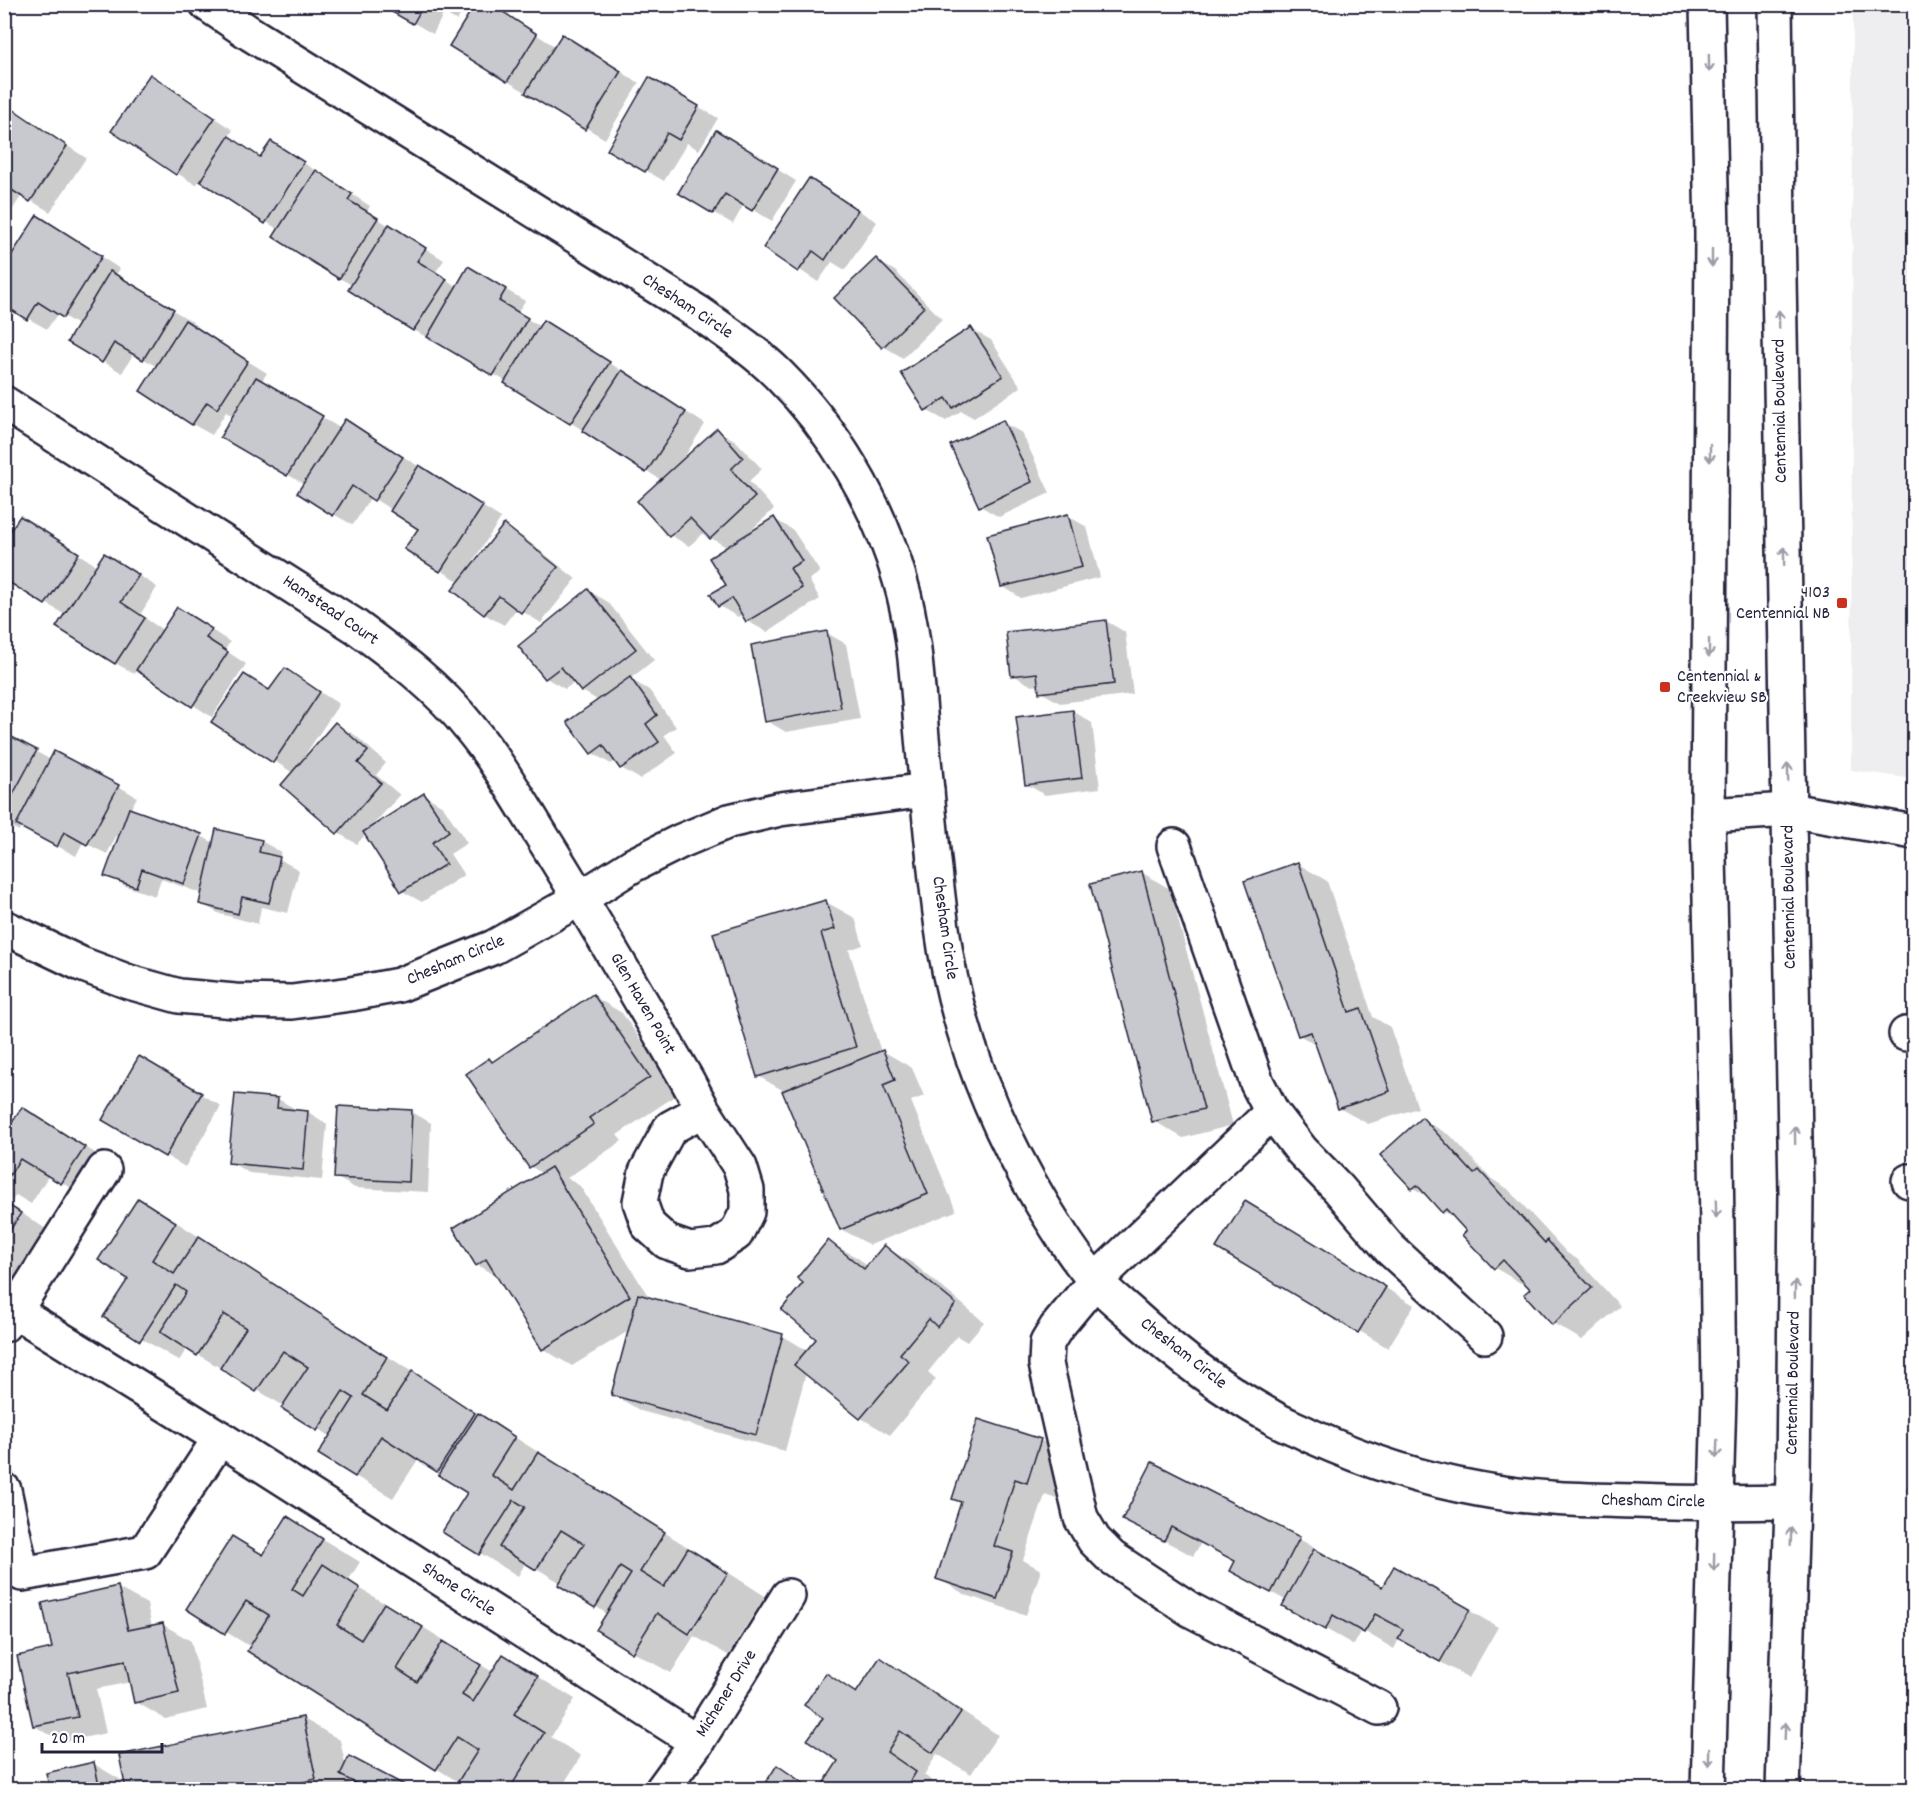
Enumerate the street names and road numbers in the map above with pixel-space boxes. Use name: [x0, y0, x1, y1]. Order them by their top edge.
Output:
street label: Chesham Circle: [637, 268, 738, 346]
street label: Centennial Boulevard: [1767, 339, 1795, 483]
street label: Hamstead Court: [277, 570, 383, 653]
street label: Centennial Boulevard: [1776, 825, 1804, 969]
street label: Chesham Circle: [924, 875, 964, 981]
street label: Chesham Circle: [403, 929, 509, 993]
street label: Glen Haven Point: [603, 949, 681, 1060]
street label: Centennial Boulevard: [1780, 1311, 1808, 1455]
street label: Chesham Circle: [1134, 1312, 1232, 1396]
street label: Chesham Circle: [1601, 1489, 1705, 1515]
street label: Shane Circle: [416, 1557, 500, 1623]
street label: Michener Drive: [690, 1645, 764, 1743]

